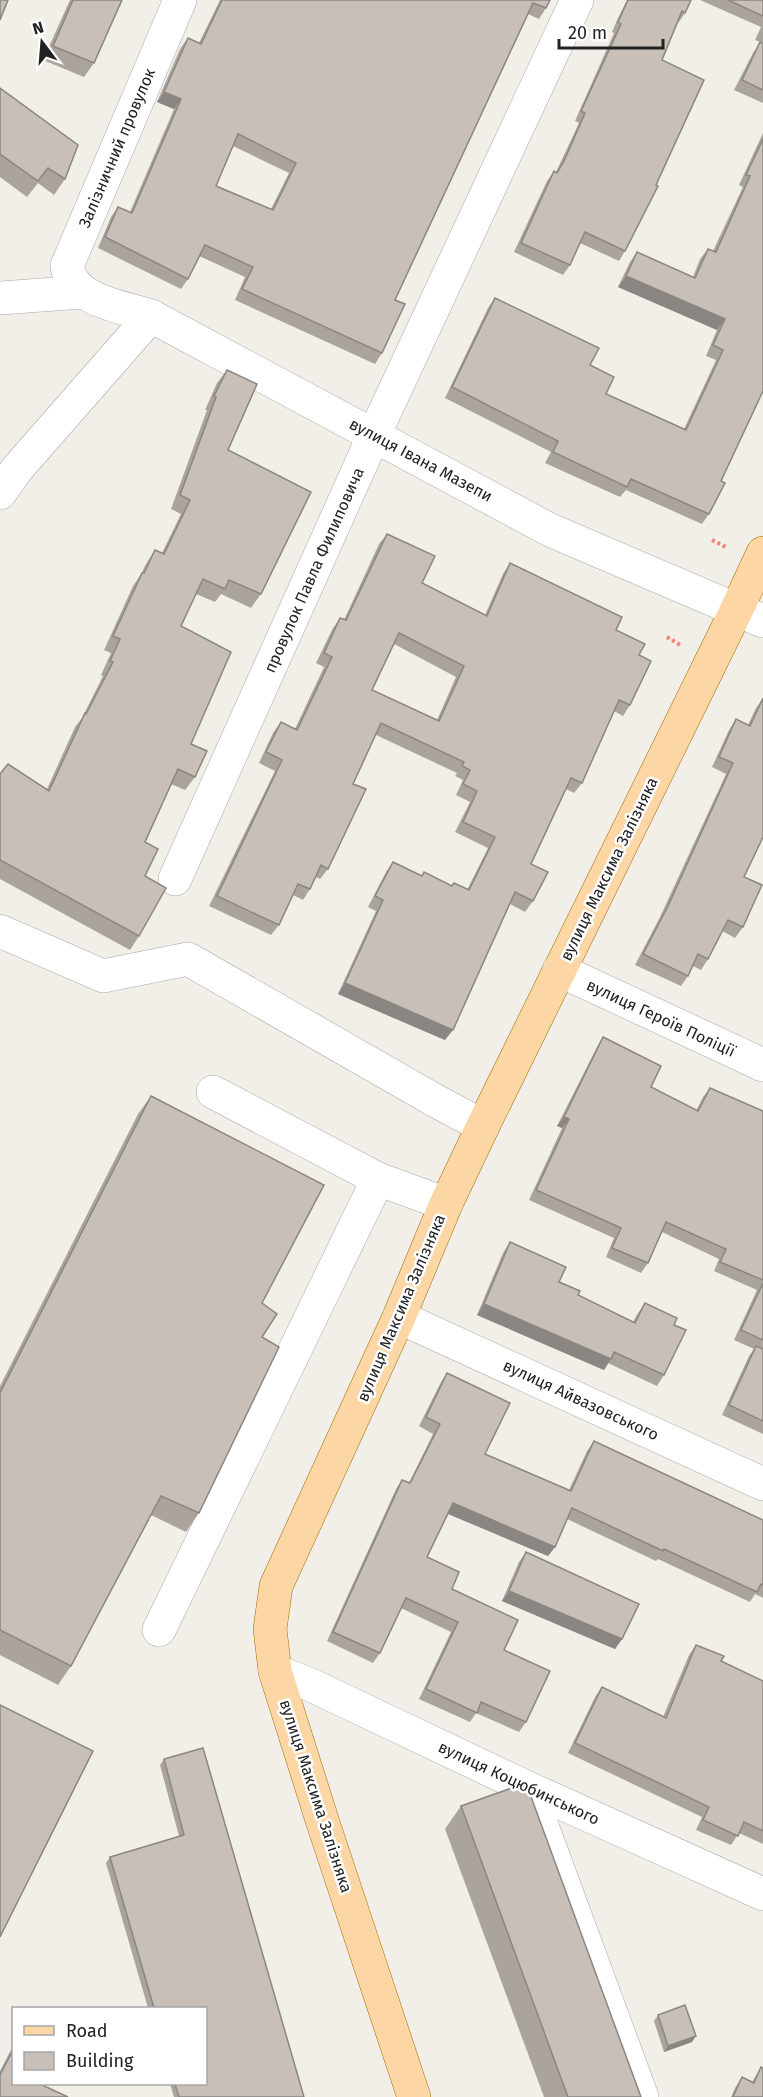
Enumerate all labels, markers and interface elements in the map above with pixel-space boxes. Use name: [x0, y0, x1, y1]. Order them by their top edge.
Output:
north arrow: [12, 12, 72, 72]
scale bar: [559, 12, 662, 50]
text: N: [30, 17, 46, 39]
text: 20 m: [568, 22, 607, 44]
street label: Залізничний провулок: [75, 65, 159, 231]
street label: вулиця Івана Мазепи: [346, 414, 496, 506]
street label: провулок Павла Филиповича: [260, 464, 368, 676]
street label: вулиця Максима Залізняка: [556, 774, 662, 964]
street label: вулиця Героїв Поліції: [584, 975, 739, 1061]
street label: вулиця Максима Залізняка: [353, 1211, 449, 1405]
street label: вулиця Айвазовського: [500, 1356, 662, 1444]
street label: вулиця Максима Залізняка: [276, 1697, 356, 1895]
street label: вулиця Коцюбинського: [435, 1737, 603, 1829]
legend: [12, 2007, 207, 2085]
text: Road: [66, 2020, 108, 2042]
text: Building: [66, 2050, 134, 2072]

